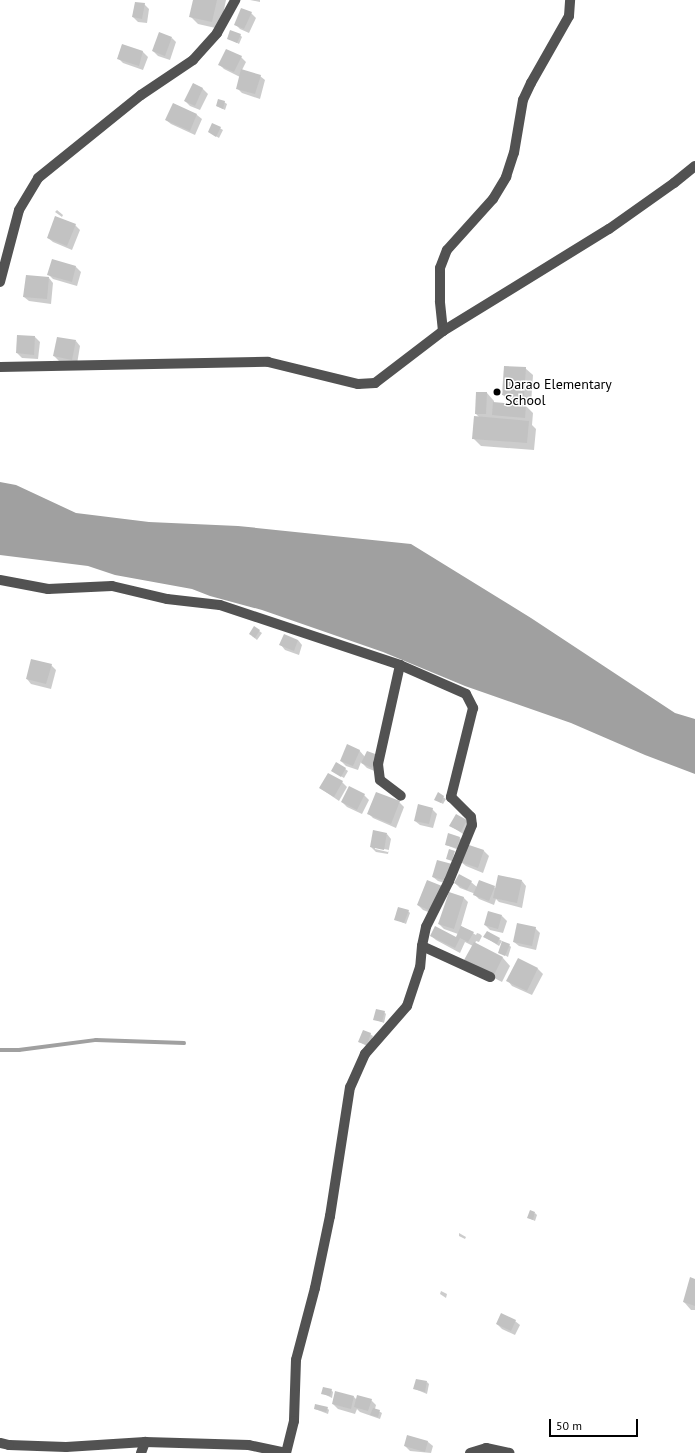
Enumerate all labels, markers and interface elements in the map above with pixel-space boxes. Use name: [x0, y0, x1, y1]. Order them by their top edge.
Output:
place label: Darao Elementary School: [505, 376, 612, 408]
marker: Darao Elementary School: [492, 387, 502, 397]
scale bar: [551, 1411, 640, 1437]
text: 50 m: [556, 1418, 582, 1433]

